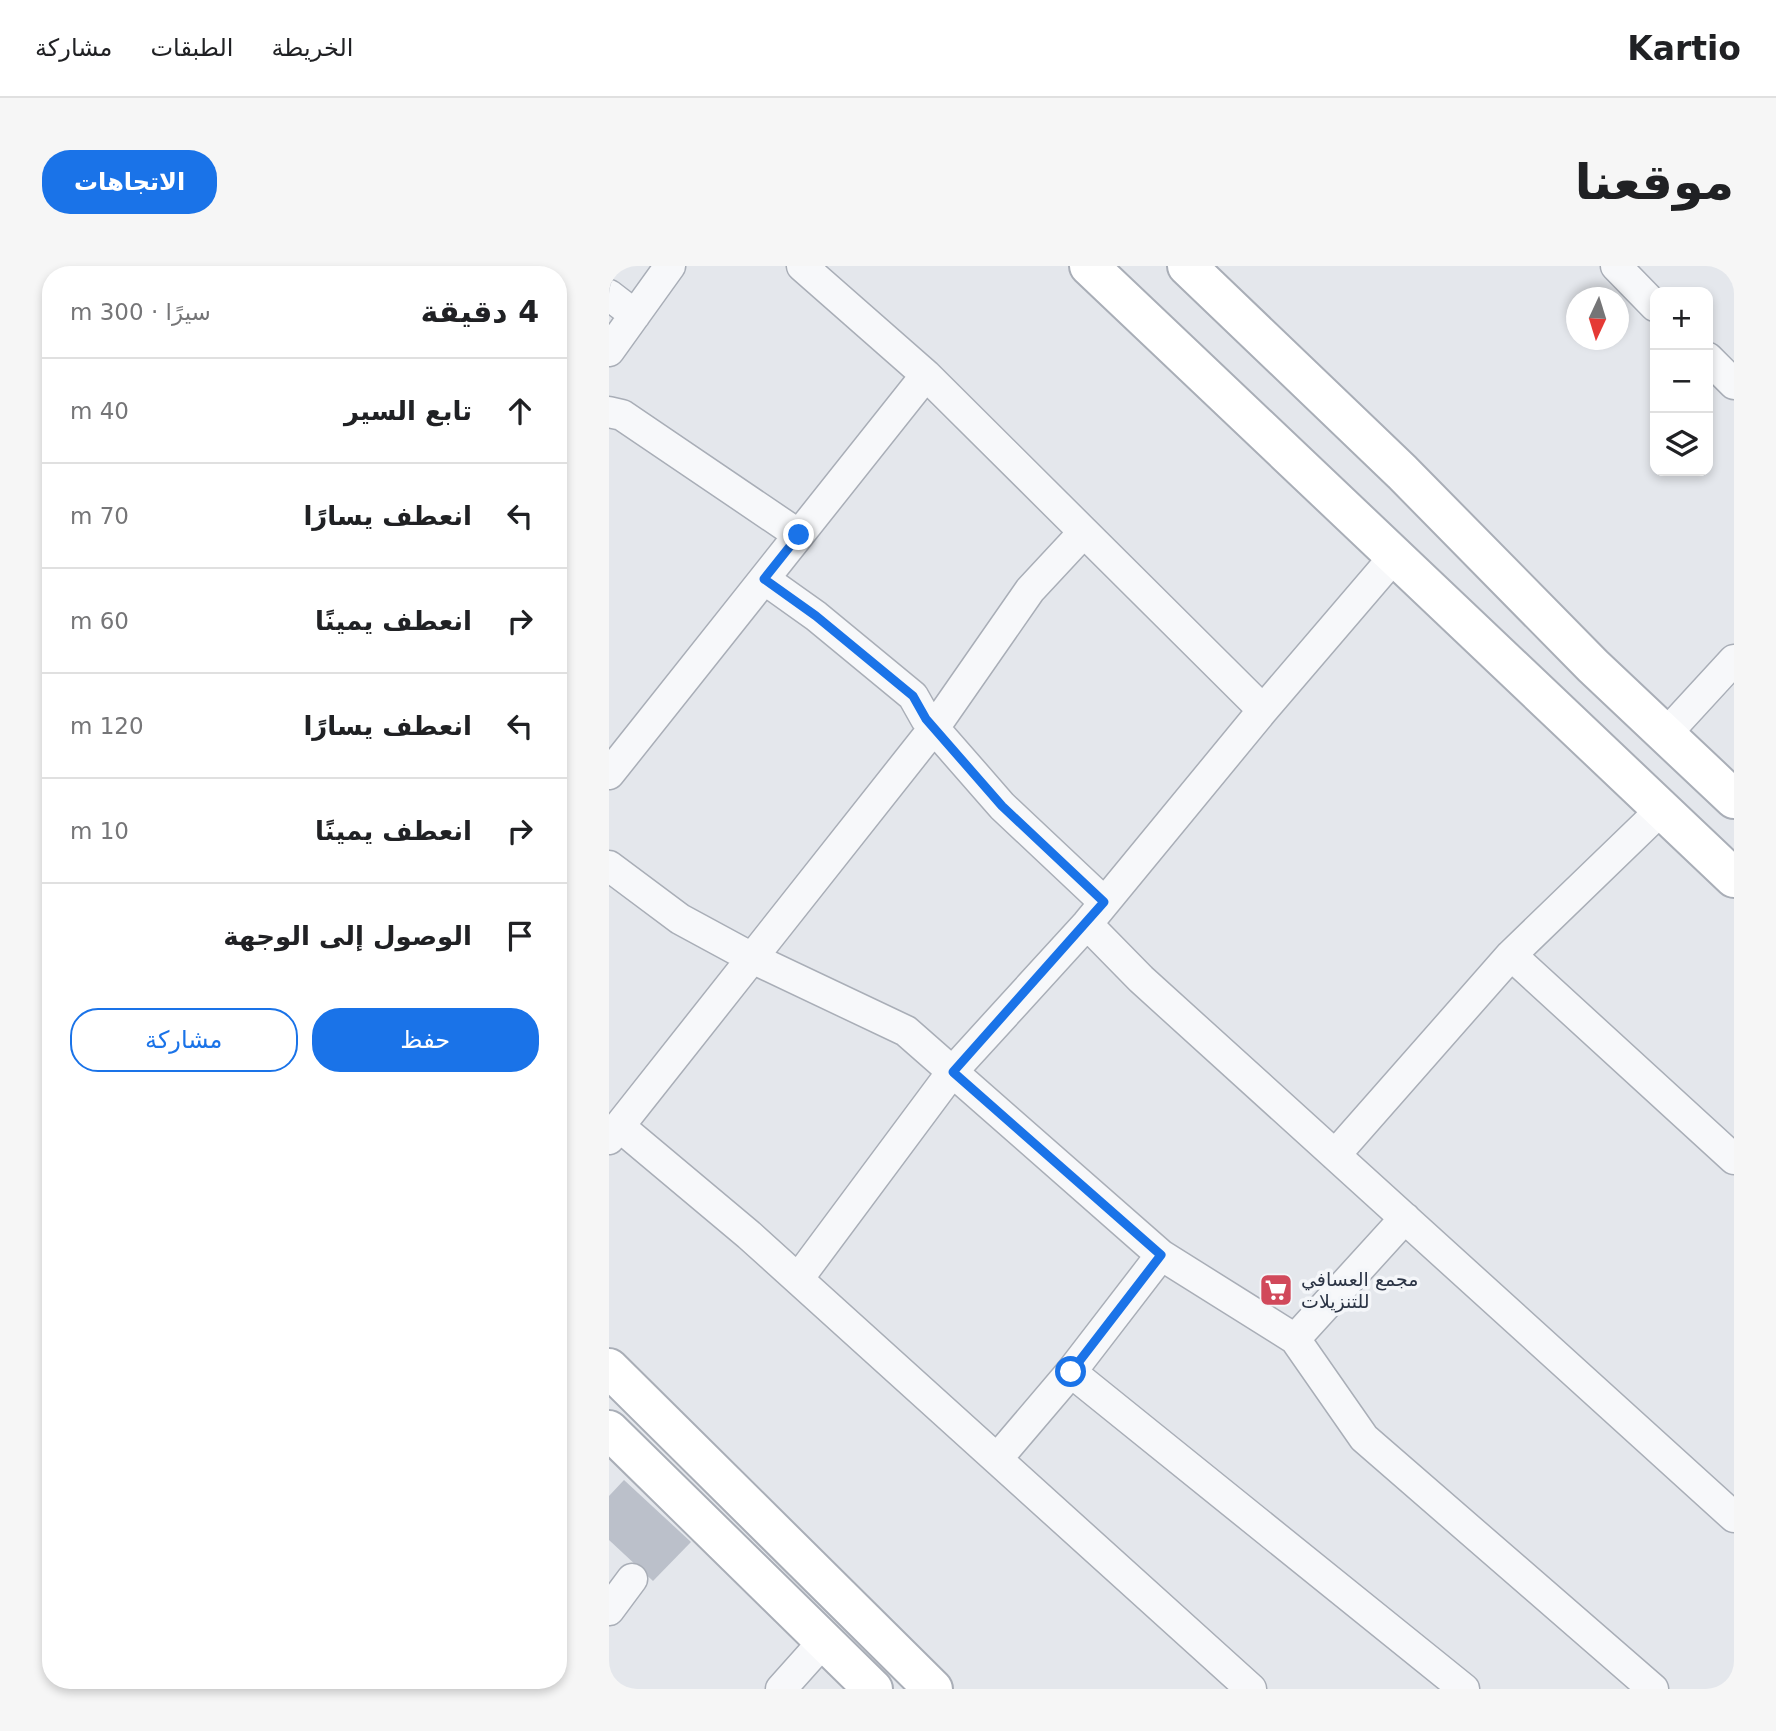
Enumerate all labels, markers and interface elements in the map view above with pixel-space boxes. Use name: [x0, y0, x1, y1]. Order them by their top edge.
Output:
text: Kartio: [1627, 29, 1741, 68]
text: مشاركة: [35, 34, 112, 62]
text: الطبقات: [150, 34, 233, 62]
text: الخريطة: [271, 34, 353, 62]
button: الاتجاهات: [42, 150, 217, 214]
text: موقعنا: [1575, 154, 1734, 211]
north arrow: [1566, 287, 1629, 350]
map controls: [1650, 287, 1713, 476]
button: +: [1650, 287, 1713, 350]
text: 4 دقيقة: [421, 294, 539, 329]
text: سيرًا · 300 m: [70, 299, 211, 325]
button: −: [1650, 350, 1713, 413]
icon: ahead: [501, 392, 539, 430]
text: تابع السير: [344, 396, 472, 426]
text: 40 m: [70, 398, 129, 424]
button: layers: [1650, 413, 1713, 476]
icon: left: [501, 497, 539, 535]
text: انعطف يسارًا: [303, 501, 472, 531]
text: 70 m: [70, 503, 129, 529]
route end: [783, 519, 814, 550]
icon: right: [501, 602, 539, 640]
text: انعطف يمينًا: [315, 606, 472, 636]
text: 60 m: [70, 608, 129, 634]
icon: left: [501, 707, 539, 745]
text: انعطف يسارًا: [303, 711, 472, 741]
text: 120 m: [70, 713, 144, 739]
icon: right: [501, 812, 539, 850]
text: انعطف يمينًا: [315, 816, 472, 846]
text: 10 m: [70, 818, 129, 844]
icon: arrive: [501, 917, 539, 955]
text: الوصول إلى الوجهة: [223, 921, 472, 951]
button: مشاركة: [70, 1008, 298, 1072]
button: حفظ: [312, 1008, 539, 1072]
place label: مجمع العسافي للتنزيلات: [1301, 1268, 1418, 1313]
supermarket icon: مجمع العسافي للتنزيلات: [1257, 1271, 1295, 1309]
route start: [1055, 1356, 1086, 1387]

